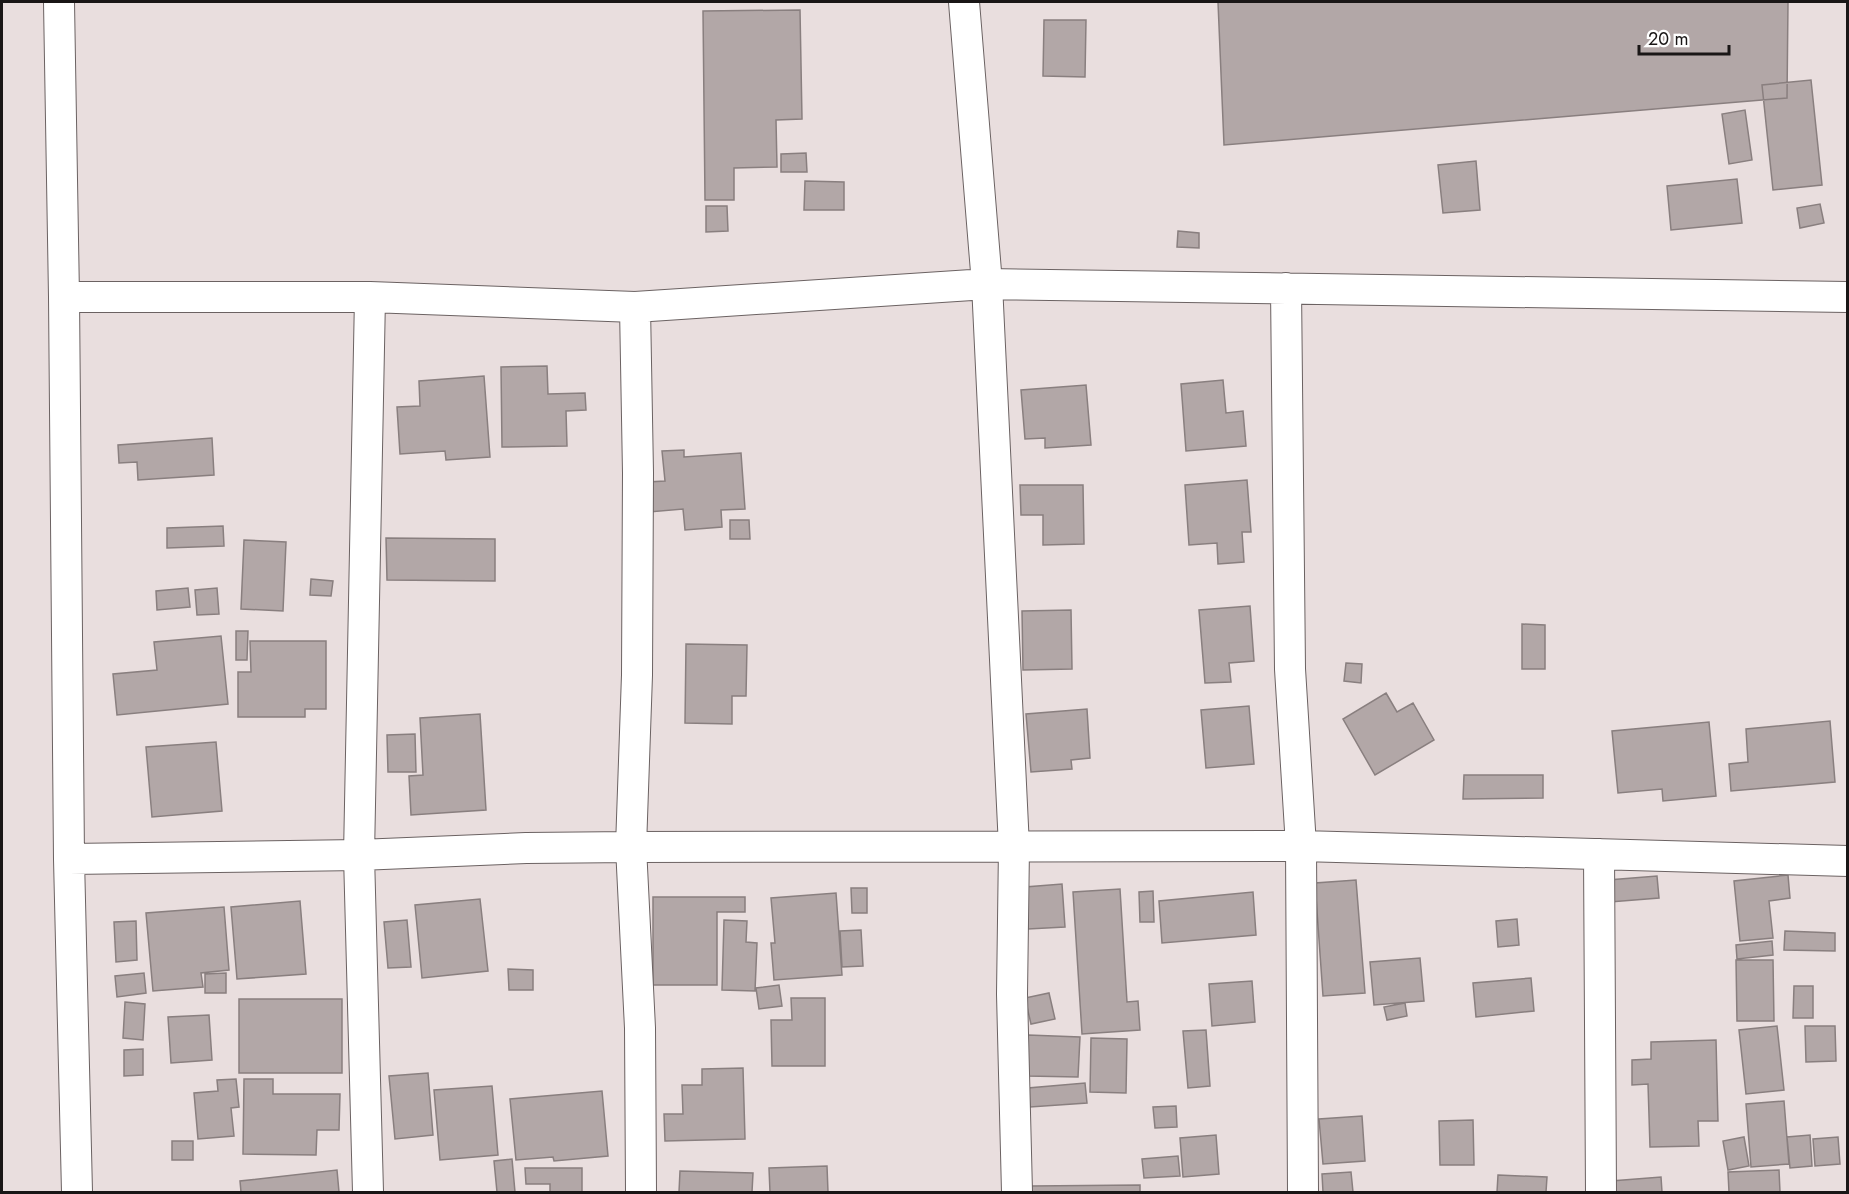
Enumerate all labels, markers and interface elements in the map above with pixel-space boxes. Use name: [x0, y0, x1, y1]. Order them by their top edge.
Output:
scale bar: [1639, 18, 1729, 56]
text: 20 m: [1648, 26, 1688, 52]

